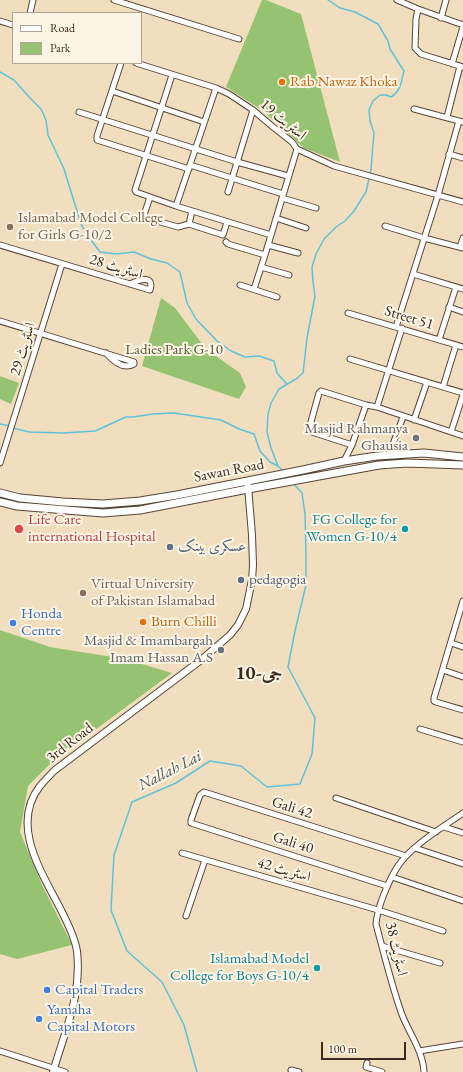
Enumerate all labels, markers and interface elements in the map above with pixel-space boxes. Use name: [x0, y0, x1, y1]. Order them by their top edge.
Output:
legend: [12, 12, 142, 64]
text: Road: [50, 20, 75, 36]
text: Park: [50, 40, 70, 56]
place label: Rab Nawaz Khoka: [290, 73, 398, 91]
marker: Rab Nawaz Khoka: [277, 77, 287, 87]
street label: اسٹریٹ 19: [256, 96, 310, 144]
place label: Islamabad Model College for Girls G-10/2: [18, 209, 163, 244]
marker: Islamabad Model College for Girls G-10/2: [5, 222, 15, 232]
street label: اسٹریٹ 28: [87, 250, 145, 284]
street label: Street 51: [382, 302, 436, 334]
street label: اسٹریٹ 29: [6, 320, 40, 378]
park label: Ladies Park G-10: [125, 341, 223, 359]
place label: Masjid Rahmanya Ghausia: [305, 420, 408, 455]
marker: Masjid Rahmanya Ghausia: [411, 433, 421, 443]
street label: Sawan Road: [192, 455, 266, 487]
place label: Life Care international Hospital: [28, 511, 156, 546]
place label: FG College for Women G-10/4: [306, 511, 397, 546]
marker: Life Care international Hospital: [13, 523, 25, 535]
marker: FG College for Women G-10/4: [400, 524, 410, 534]
place label: عسکری بینک: [178, 538, 246, 556]
marker: عسکری بینک: [165, 542, 175, 552]
place label: pedagogia: [249, 571, 306, 589]
place label: Virtual University of Pakistan Islamabad: [91, 575, 215, 610]
marker: pedagogia: [236, 575, 246, 585]
marker: Virtual University of Pakistan Islamabad: [78, 588, 88, 598]
place label: Honda Centre: [21, 605, 62, 640]
place label: Burn Chilli: [151, 613, 217, 631]
marker: Burn Chilli: [138, 617, 148, 627]
marker: Honda Centre: [8, 618, 18, 628]
place label: Masjid & Imambargah Imam Hassan A.S: [84, 632, 213, 667]
marker: Masjid & Imambargah Imam Hassan A.S: [216, 645, 226, 655]
district label: جی-10: [236, 663, 282, 685]
street label: 3rd Road: [43, 719, 97, 767]
water label: Nallah Lai: [135, 747, 205, 795]
street label: Gali 42: [269, 793, 315, 823]
street label: Gali 40: [270, 828, 316, 858]
street label: اسٹریٹ 42: [255, 854, 313, 886]
street label: اسٹریٹ 38: [381, 920, 411, 978]
place label: Islamabad Model College for Boys G-10/4: [170, 950, 309, 985]
marker: Islamabad Model College for Boys G-10/4: [312, 963, 322, 973]
place label: Capital Traders: [55, 981, 143, 999]
marker: Capital Traders: [42, 985, 52, 995]
place label: Yamaha Capital Motors: [47, 1001, 135, 1036]
marker: Yamaha Capital Motors: [34, 1014, 44, 1024]
scale bar: [323, 1034, 408, 1060]
text: 100 m: [328, 1041, 357, 1057]

